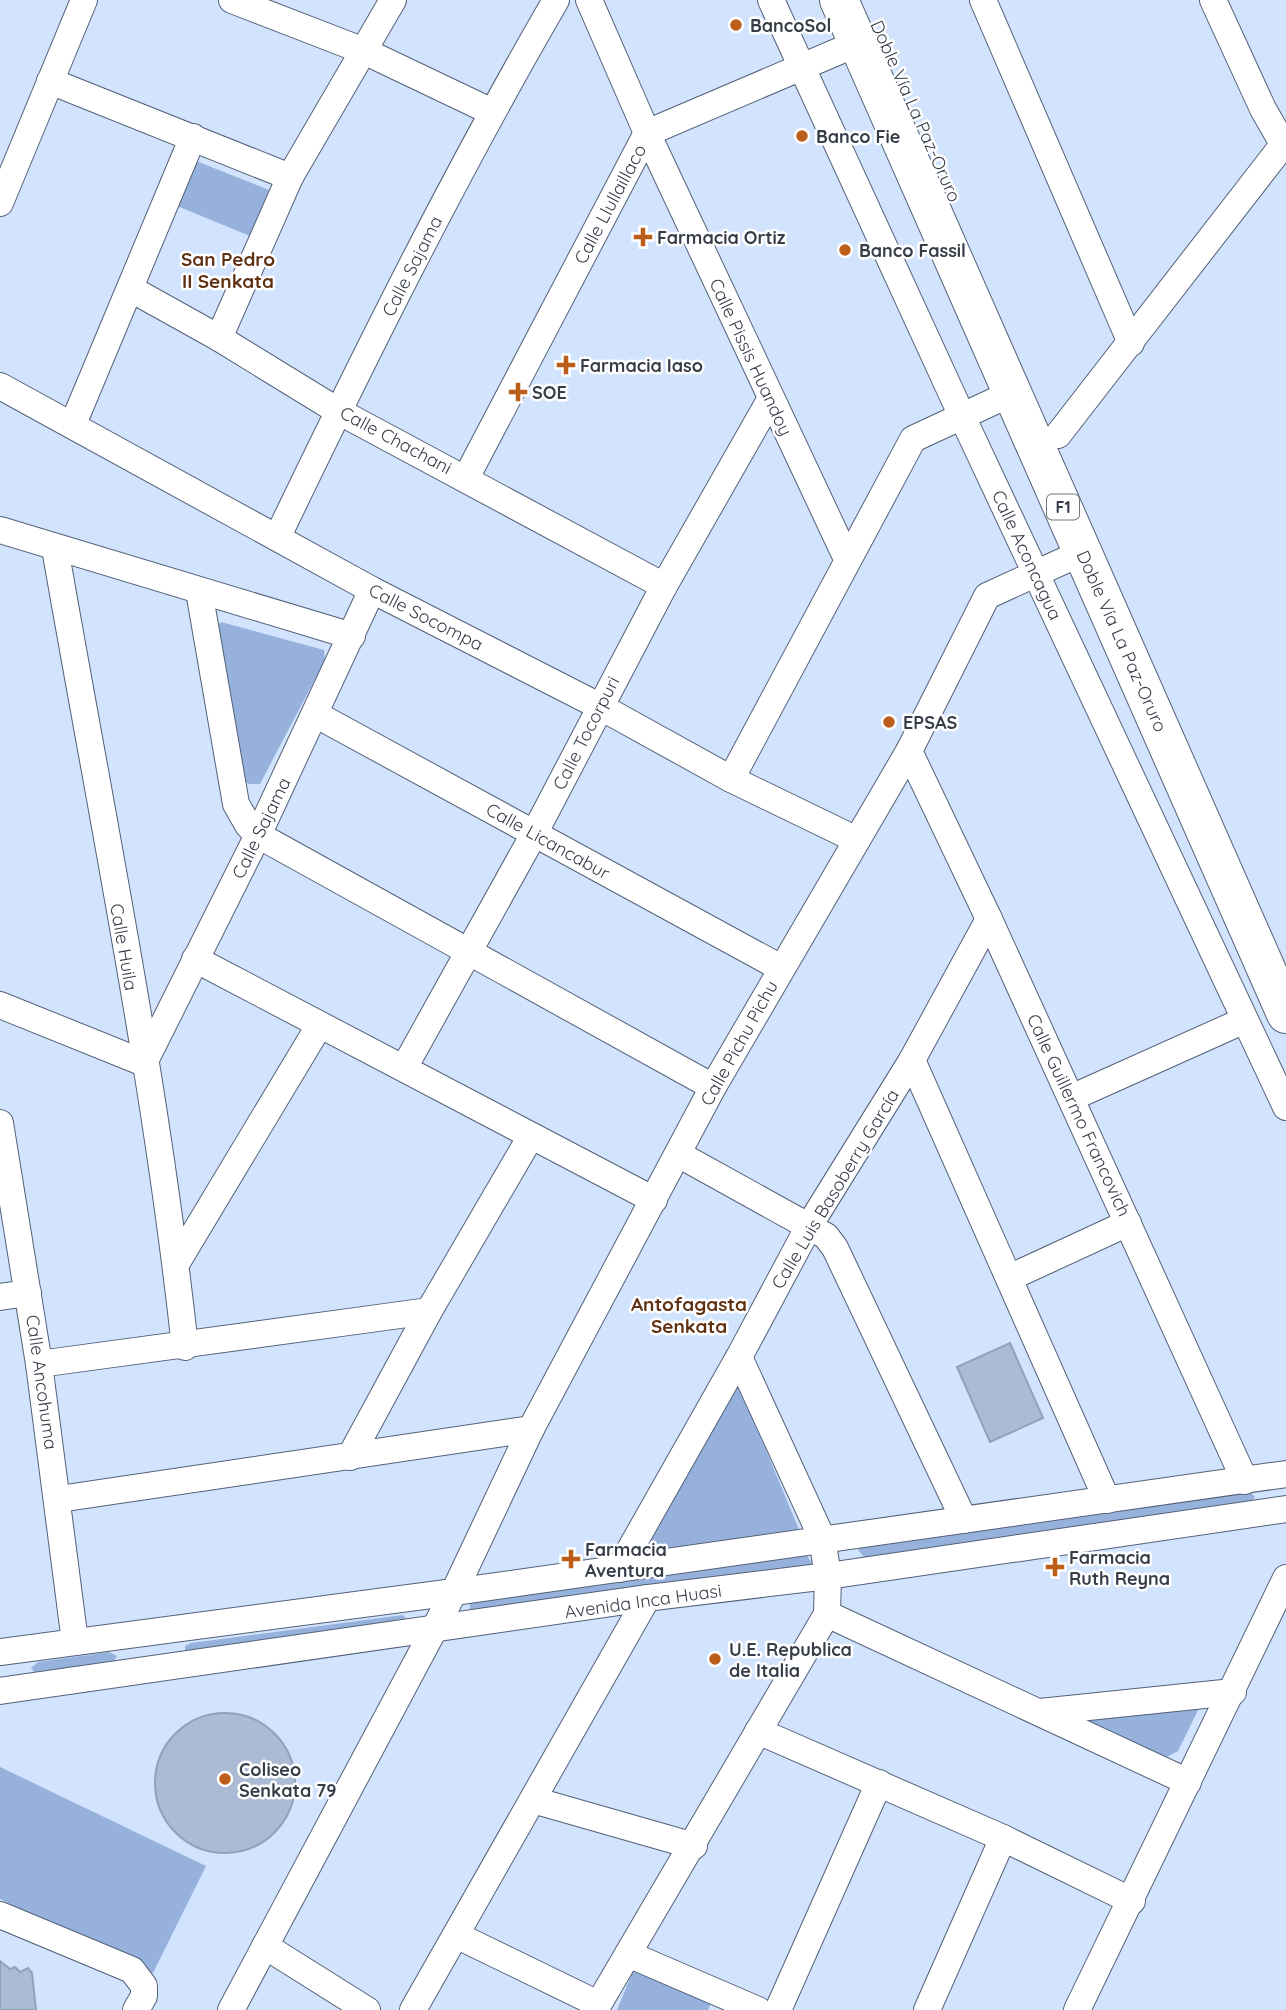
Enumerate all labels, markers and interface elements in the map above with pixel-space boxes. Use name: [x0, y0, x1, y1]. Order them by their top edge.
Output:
place label: BancoSol: [750, 14, 831, 37]
marker: BancoSol: [728, 17, 744, 33]
street label: Doble Vía La Paz-Oruro: [866, 17, 966, 205]
place label: Banco Fie: [816, 125, 900, 148]
marker: Banco Fie: [794, 128, 810, 144]
street label: Calle Llullaillaco: [569, 140, 651, 268]
street label: Calle Sajama: [377, 212, 447, 320]
place label: Farmacia Ortiz: [657, 226, 786, 249]
marker: Farmacia Ortiz: [635, 229, 651, 245]
place label: Banco Fassil: [859, 239, 966, 262]
marker: Banco Fassil: [837, 242, 853, 258]
district label: San Pedro II Senkata: [181, 247, 275, 293]
street label: Calle Pissis Huandoy: [704, 275, 798, 439]
place label: Farmacia Iaso: [580, 354, 703, 377]
marker: Farmacia Iaso: [558, 357, 574, 373]
place label: SOE: [532, 381, 567, 404]
marker: SOE: [510, 384, 526, 400]
street label: Calle Chachani: [336, 401, 456, 479]
street label: Calle Aconcagua: [987, 486, 1067, 624]
road number: F1: [1047, 494, 1079, 520]
street label: Doble Vía La Paz-Oruro: [1072, 547, 1172, 735]
street label: Calle Socompa: [365, 578, 487, 656]
street label: Calle Tocorpuri: [547, 672, 625, 794]
place label: EPSAS: [903, 711, 957, 734]
marker: EPSAS: [881, 714, 897, 730]
street label: Calle Sajama: [227, 774, 295, 882]
street label: Calle Licancabur: [482, 797, 614, 885]
street label: Calle Huila: [105, 902, 143, 992]
street label: Calle Pichu Pichu: [695, 976, 783, 1110]
street label: Calle Guillermo Francovich: [1022, 1010, 1136, 1220]
street label: Calle Luis Basoberry García: [766, 1085, 904, 1293]
district label: Antofagasta Senkata: [631, 1292, 747, 1338]
street label: Calle Ancohuma: [21, 1313, 63, 1451]
place label: Farmacia Aventura: [585, 1538, 667, 1582]
place label: Farmacia Ruth Reyna: [1069, 1546, 1170, 1590]
marker: Farmacia Aventura: [563, 1551, 579, 1567]
marker: Farmacia Ruth Reyna: [1047, 1559, 1063, 1575]
street label: Avenida Inca Huasi: [563, 1579, 723, 1623]
place label: U.E. Republica de Italia: [729, 1638, 852, 1682]
marker: U.E. Republica de Italia: [707, 1651, 723, 1667]
place label: Coliseo Senkata 79: [239, 1758, 336, 1802]
marker: Coliseo Senkata 79: [217, 1771, 233, 1787]

